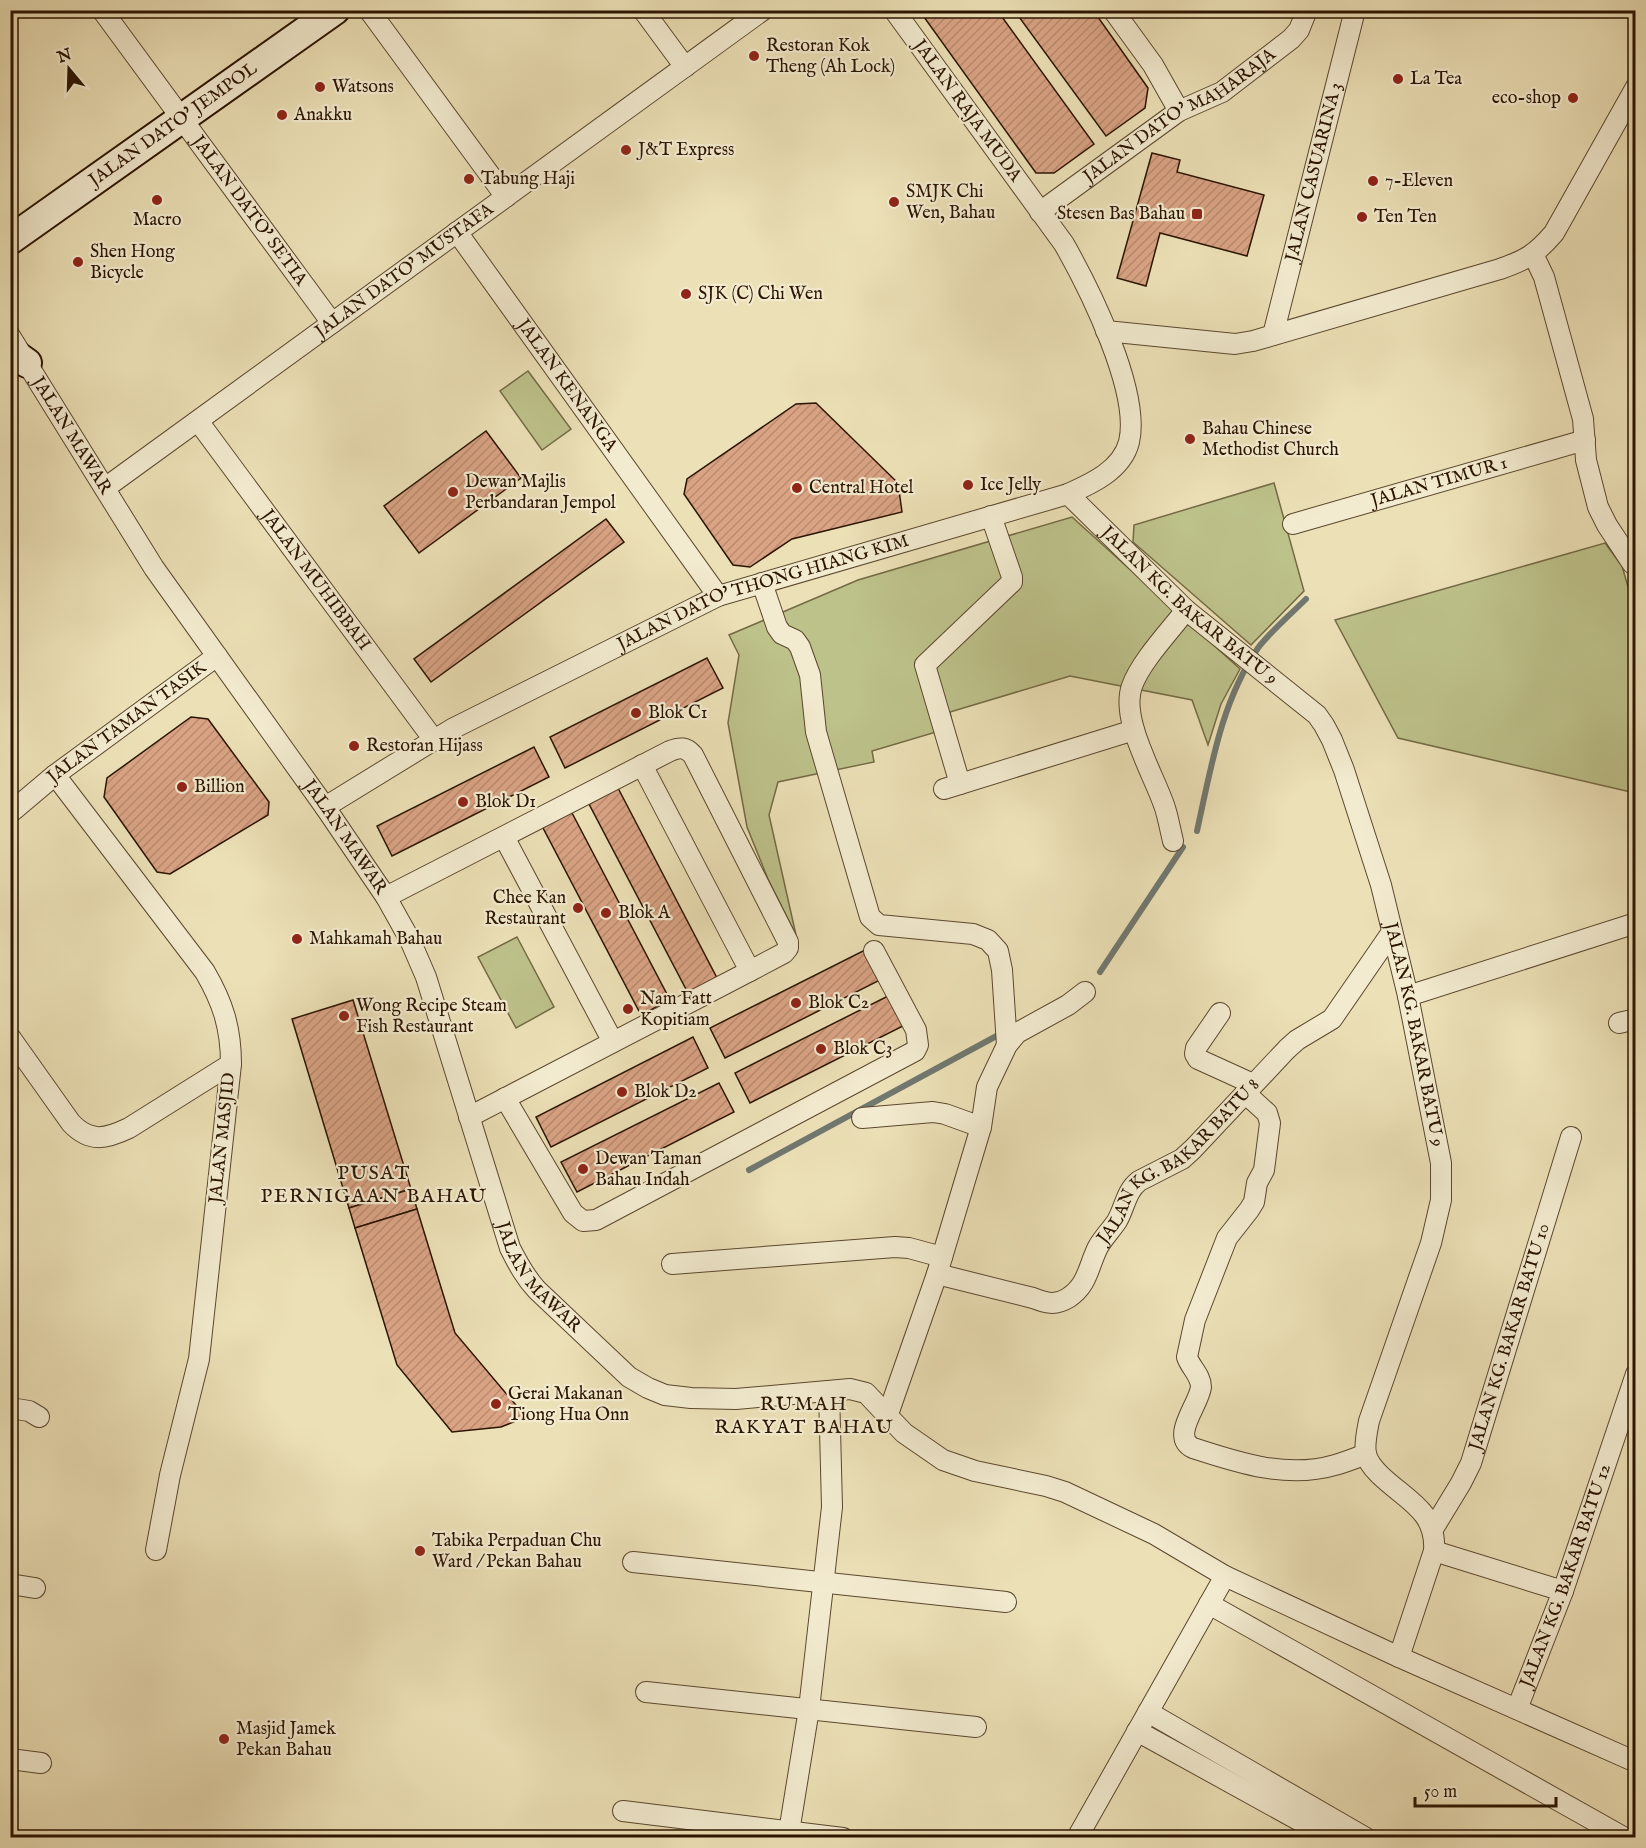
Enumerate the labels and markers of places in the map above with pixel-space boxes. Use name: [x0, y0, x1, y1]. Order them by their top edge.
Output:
place label: Restoran Kok Theng (Ah Lock): [766, 35, 895, 79]
marker: Restoran Kok Theng (Ah Lock): [747, 49, 761, 63]
place label: La Tea: [1410, 68, 1462, 91]
marker: La Tea: [1391, 72, 1405, 86]
place label: Watsons: [332, 76, 394, 99]
marker: Watsons: [313, 80, 327, 94]
place label: eco-shop: [1492, 87, 1561, 110]
marker: eco-shop: [1566, 91, 1580, 105]
place label: Anakku: [293, 104, 352, 127]
marker: Anakku: [275, 108, 289, 122]
place label: J&T Express: [636, 139, 734, 162]
marker: J&T Express: [619, 143, 633, 157]
place label: Tabung Haji: [481, 168, 575, 191]
place label: 7-Eleven: [1385, 170, 1454, 193]
marker: Tabung Haji: [462, 172, 476, 186]
marker: 7-Eleven: [1366, 174, 1380, 188]
place label: SMJK Chi Wen, Bahau: [906, 181, 995, 225]
marker: Macro: [150, 193, 164, 207]
marker: SMJK Chi Wen, Bahau: [887, 195, 901, 209]
place label: Stesen Bas Bahau: [1057, 203, 1185, 226]
place label: Ten Ten: [1374, 206, 1437, 229]
marker: Stesen Bas Bahau: [1190, 207, 1204, 221]
place label: Macro: [133, 209, 182, 232]
marker: Ten Ten: [1355, 210, 1369, 224]
place label: Shen Hong Bicycle: [90, 241, 175, 285]
marker: Shen Hong Bicycle: [71, 255, 85, 269]
place label: SJK (C) Chi Wen: [698, 283, 823, 306]
marker: SJK (C) Chi Wen: [679, 287, 693, 301]
place label: Bahau Chinese Methodist Church: [1202, 418, 1339, 462]
marker: Bahau Chinese Methodist Church: [1183, 432, 1197, 446]
place label: Dewan Majlis Perbandaran Jempol: [465, 471, 616, 515]
place label: Ice Jelly: [980, 474, 1041, 497]
place label: Central Hotel: [809, 477, 913, 500]
marker: Ice Jelly: [961, 478, 975, 492]
marker: Central Hotel: [790, 481, 804, 495]
marker: Dewan Majlis Perbandaran Jempol: [446, 485, 460, 499]
place label: Blok C1: [648, 702, 708, 725]
marker: Blok C1: [629, 706, 643, 720]
place label: Restoran Hijass: [366, 735, 483, 758]
marker: Restoran Hijass: [347, 739, 361, 753]
place label: Billion: [194, 776, 245, 799]
marker: Billion: [175, 780, 189, 794]
place label: Blok D1: [475, 791, 536, 814]
marker: Blok D1: [456, 795, 470, 809]
place label: Chee Kan Restaurant: [484, 887, 566, 931]
marker: Chee Kan Restaurant: [571, 901, 585, 915]
place label: Blok A: [618, 902, 671, 925]
marker: Blok A: [599, 906, 613, 920]
place label: Mahkamah Bahau: [309, 928, 442, 951]
marker: Mahkamah Bahau: [290, 932, 304, 946]
place label: Nam Fatt Kopitiam: [640, 988, 712, 1032]
place label: Blok C2: [808, 992, 869, 1015]
place label: Wong Recipe Steam Fish Restaurant: [356, 995, 507, 1039]
marker: Blok C2: [789, 996, 803, 1010]
marker: Nam Fatt Kopitiam: [621, 1002, 635, 1016]
marker: Wong Recipe Steam Fish Restaurant: [337, 1009, 351, 1023]
place label: Blok C3: [833, 1038, 893, 1061]
marker: Blok C3: [814, 1042, 828, 1056]
place label: Blok D2: [634, 1081, 697, 1104]
marker: Blok D2: [615, 1085, 629, 1099]
place label: Dewan Taman Bahau Indah: [595, 1148, 702, 1192]
marker: Dewan Taman Bahau Indah: [576, 1162, 590, 1176]
place label: Gerai Makanan Tiong Hua Onn: [508, 1383, 630, 1427]
marker: Gerai Makanan Tiong Hua Onn: [489, 1397, 503, 1411]
place label: Tabika Perpaduan Chu Ward / Pekan Bahau: [432, 1530, 602, 1574]
marker: Tabika Perpaduan Chu Ward / Pekan Bahau: [413, 1544, 427, 1558]
place label: Masjid Jamek Pekan Bahau: [236, 1718, 336, 1762]
marker: Masjid Jamek Pekan Bahau: [217, 1732, 231, 1746]

